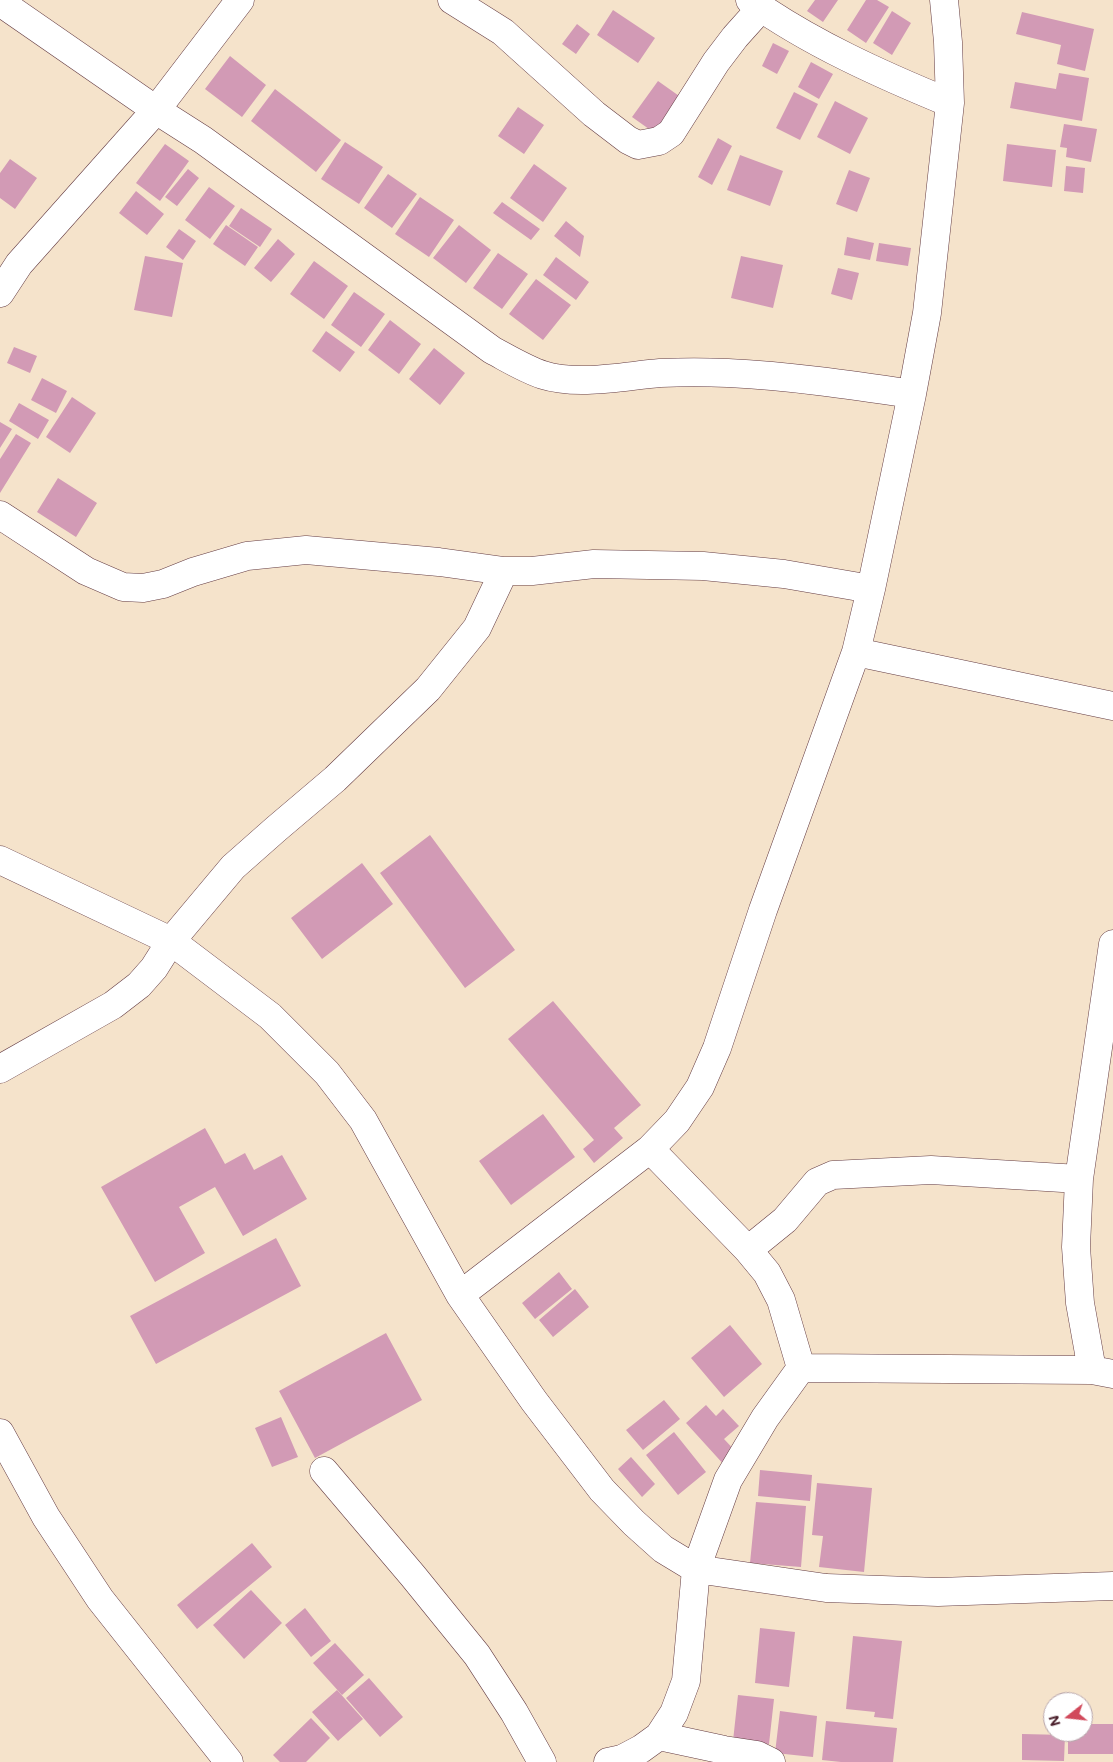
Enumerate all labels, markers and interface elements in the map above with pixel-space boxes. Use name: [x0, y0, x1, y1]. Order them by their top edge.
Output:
north arrow: [1043, 1692, 1093, 1742]
text: N: [1043, 1713, 1065, 1729]

